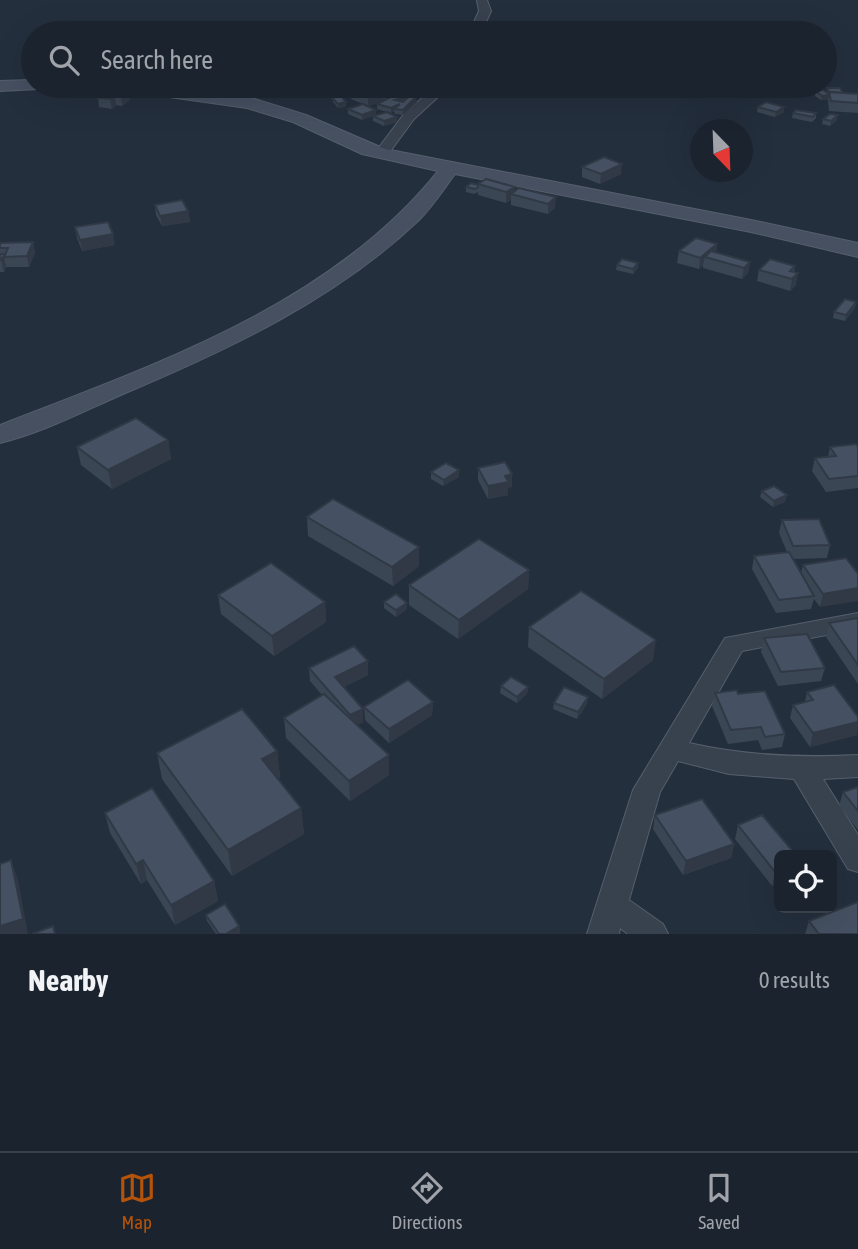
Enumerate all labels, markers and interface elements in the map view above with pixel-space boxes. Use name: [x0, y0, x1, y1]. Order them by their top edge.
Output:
search box: [21, 21, 837, 98]
icon: search: [45, 41, 83, 79]
text: Search here: [101, 45, 213, 75]
north arrow: [690, 119, 753, 182]
map controls: [774, 850, 837, 913]
button: locate: [774, 850, 837, 913]
text: Nearby: [28, 963, 108, 997]
text: 0 results: [759, 967, 830, 993]
tab: Map: [118, 1169, 156, 1233]
tab: Directions: [392, 1169, 462, 1233]
tab: Saved: [698, 1169, 740, 1233]

